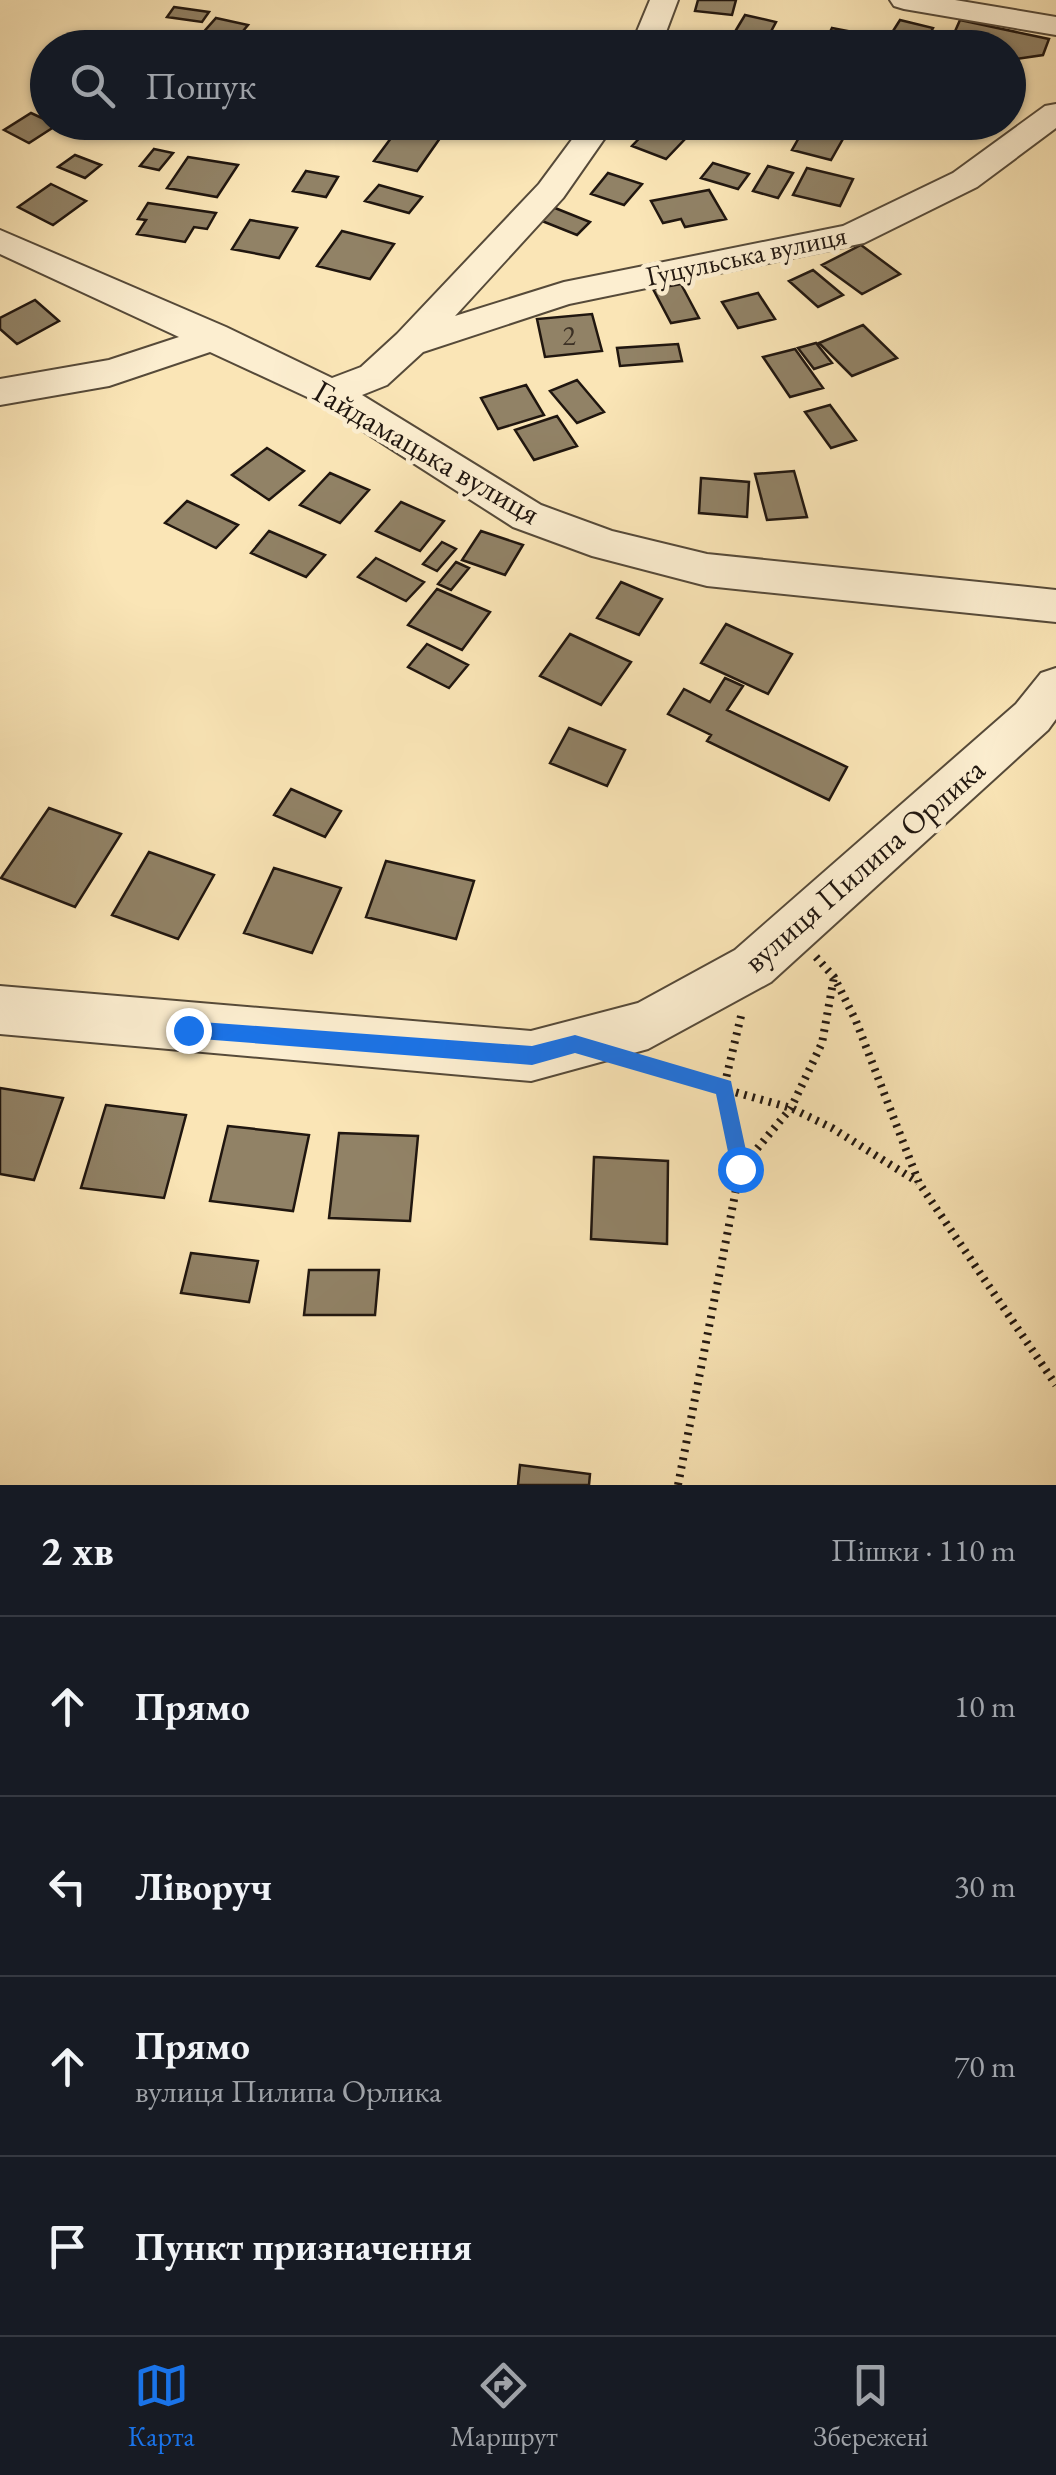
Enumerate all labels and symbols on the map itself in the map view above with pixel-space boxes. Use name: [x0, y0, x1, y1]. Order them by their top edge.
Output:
street label: Гуцульська вулиця: [642, 216, 850, 294]
house number: 2: [562, 317, 576, 353]
street label: Гайдамацька вулиця: [306, 370, 548, 534]
street label: вулиця Пилипа Орлика: [734, 748, 994, 981]
route end: [166, 1008, 212, 1054]
route start: [718, 1147, 764, 1193]

